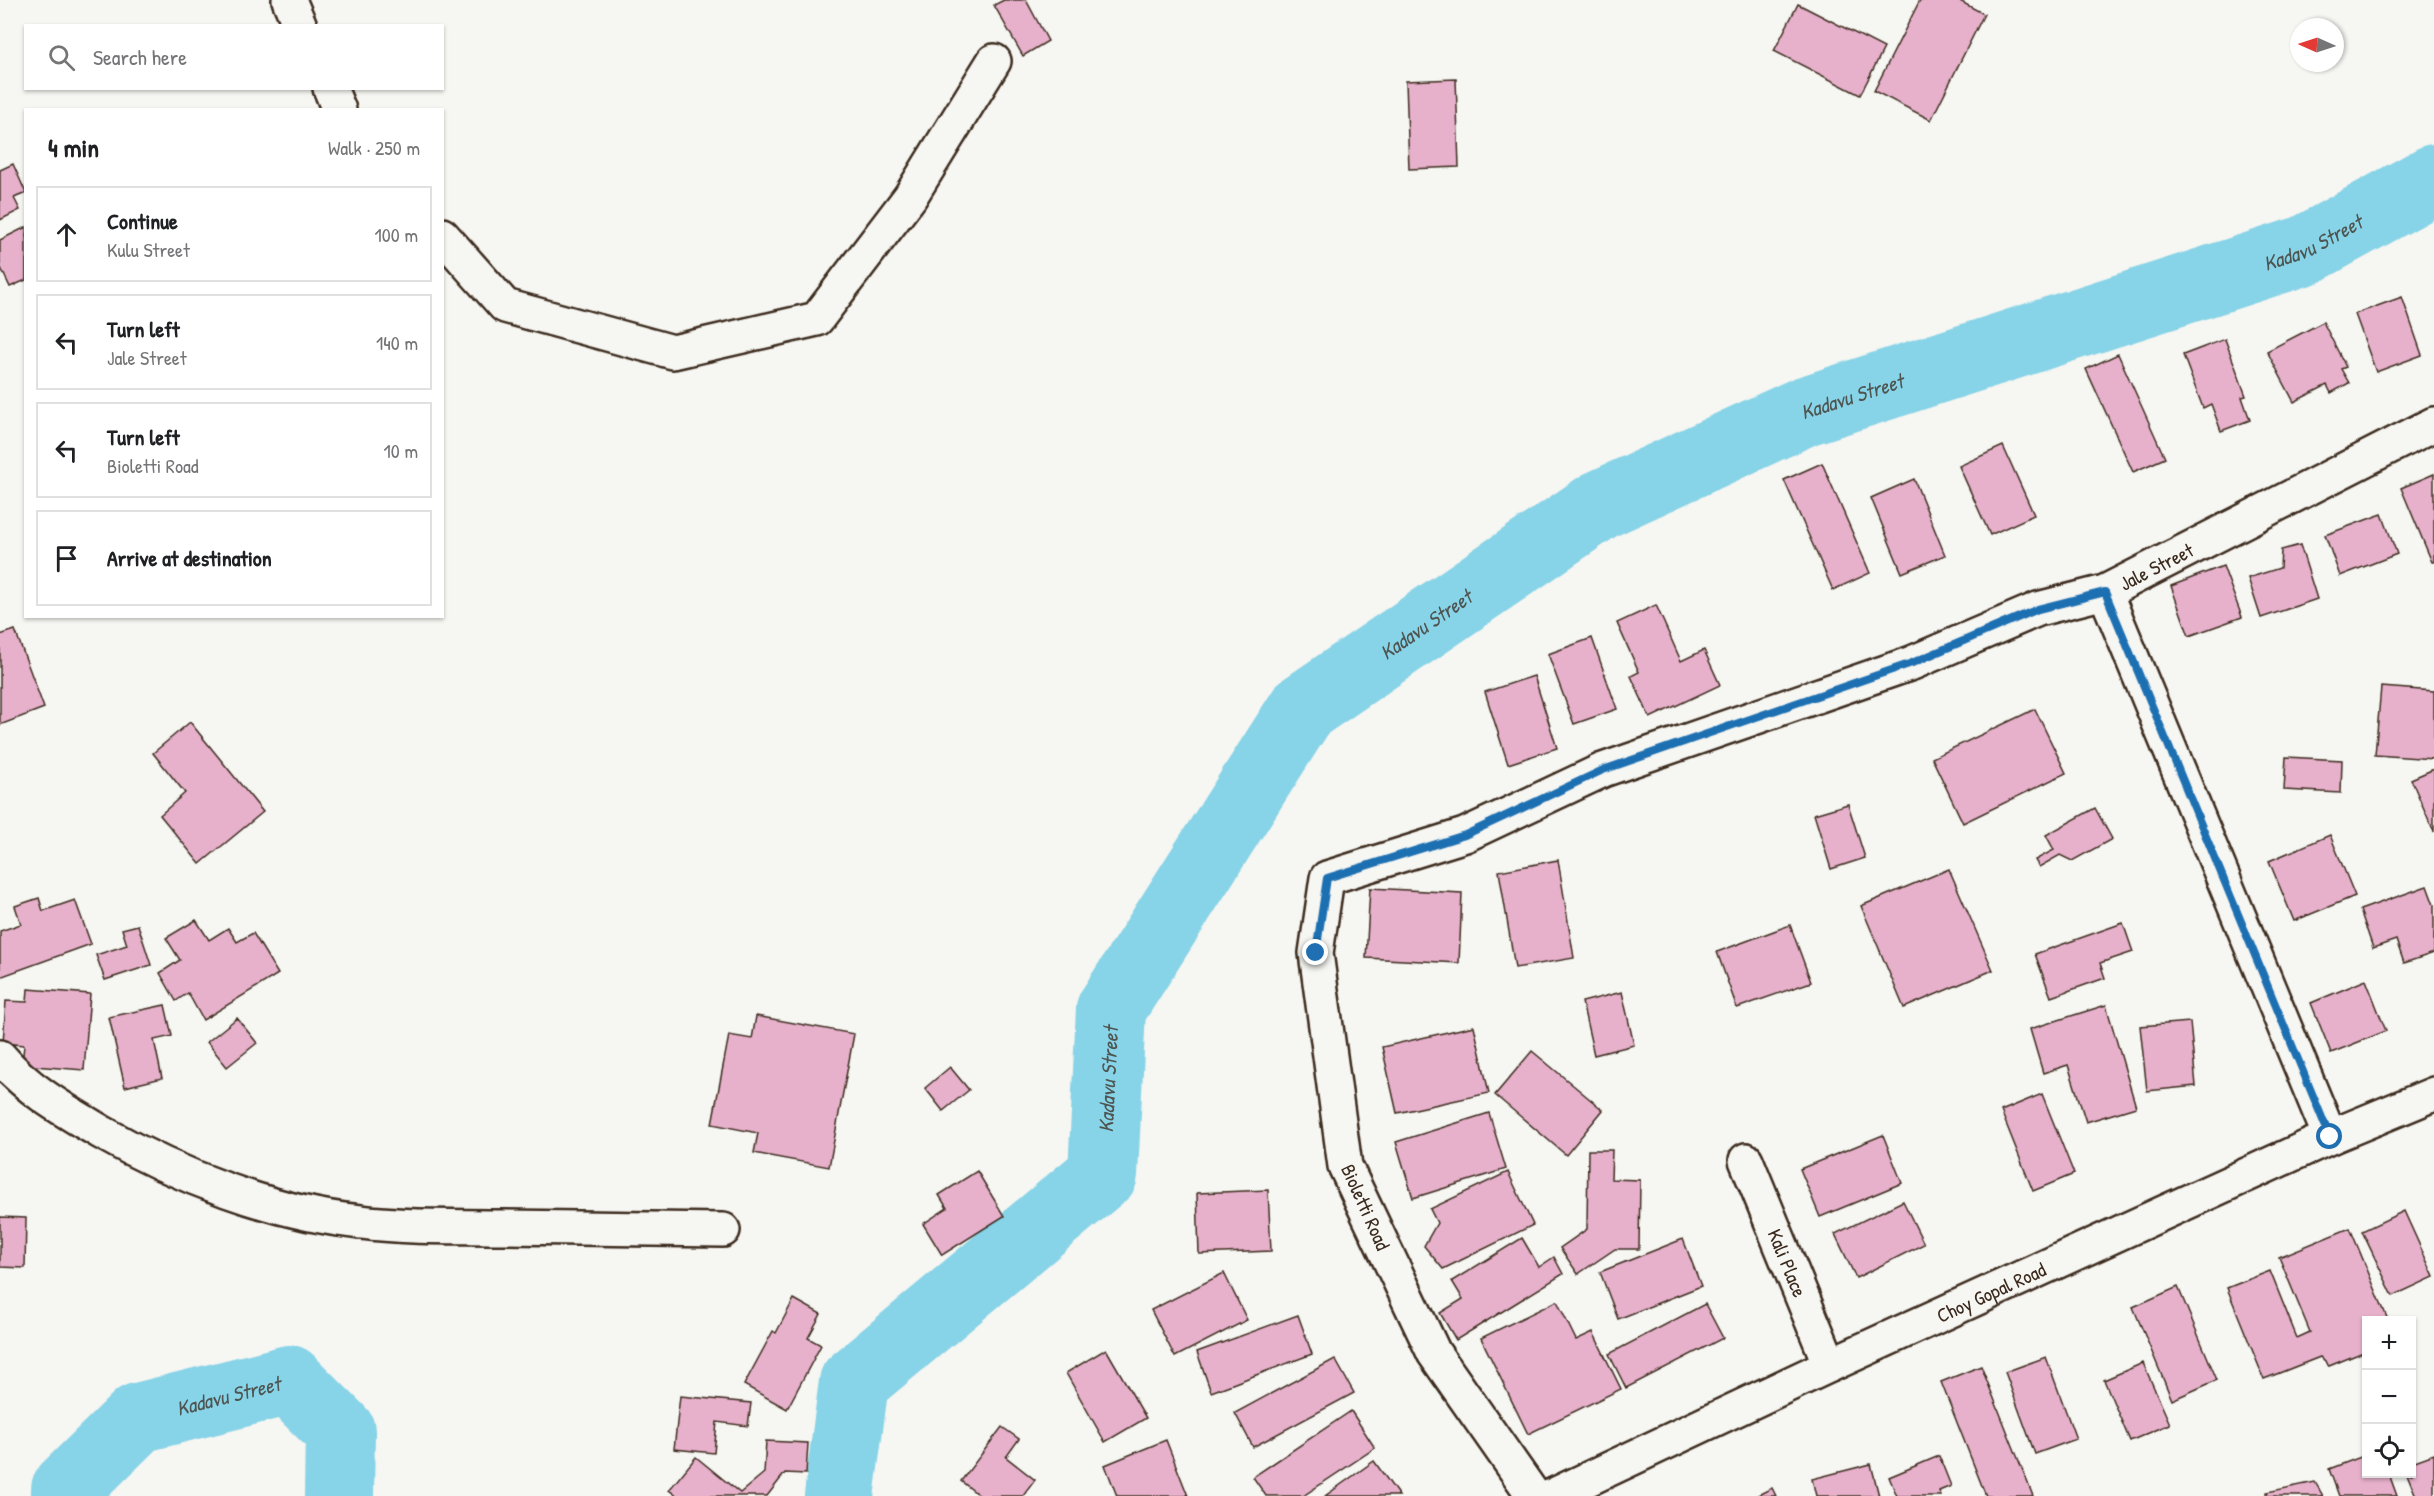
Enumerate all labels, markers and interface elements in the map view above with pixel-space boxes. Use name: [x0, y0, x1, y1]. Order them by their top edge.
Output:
north arrow: [2290, 18, 2344, 72]
search box: [24, 24, 444, 90]
icon: search: [45, 41, 78, 74]
text: Search here: [93, 42, 187, 72]
text: 4 min: [48, 130, 99, 165]
text: Walk · 250 m: [328, 134, 420, 161]
text: Continue: [107, 206, 178, 236]
water label: Kadavu Street: [2259, 206, 2370, 277]
icon: ahead: [50, 218, 83, 251]
text: 100 m: [375, 221, 418, 248]
text: Kulu Street: [107, 236, 190, 263]
text: Turn left: [107, 314, 180, 344]
icon: left: [50, 326, 83, 359]
text: 140 m: [376, 329, 418, 356]
text: Jale Street: [107, 344, 187, 371]
water label: Kadavu Street: [1797, 365, 1909, 426]
text: Turn left: [107, 422, 180, 452]
icon: left: [50, 434, 83, 467]
text: 10 m: [384, 437, 418, 464]
text: Bioletti Road: [107, 452, 199, 479]
street label: Jale Street: [2114, 535, 2199, 596]
icon: arrive: [50, 542, 83, 575]
text: Arrive at destination: [107, 543, 272, 573]
water label: Kadavu Street: [1373, 581, 1480, 666]
route end: [1302, 939, 1328, 965]
water label: Kadavu Street: [1091, 1023, 1125, 1133]
route start: [2316, 1123, 2342, 1149]
street label: Bioletti Road: [1335, 1160, 1397, 1254]
street label: Kali Place: [1762, 1225, 1814, 1301]
street label: Choy Gopal Road: [1932, 1255, 2050, 1328]
map controls: [2362, 1316, 2416, 1478]
button: +: [2362, 1316, 2416, 1370]
water label: Kadavu Street: [173, 1368, 286, 1422]
button: −: [2362, 1370, 2416, 1424]
button: locate: [2362, 1424, 2416, 1478]

